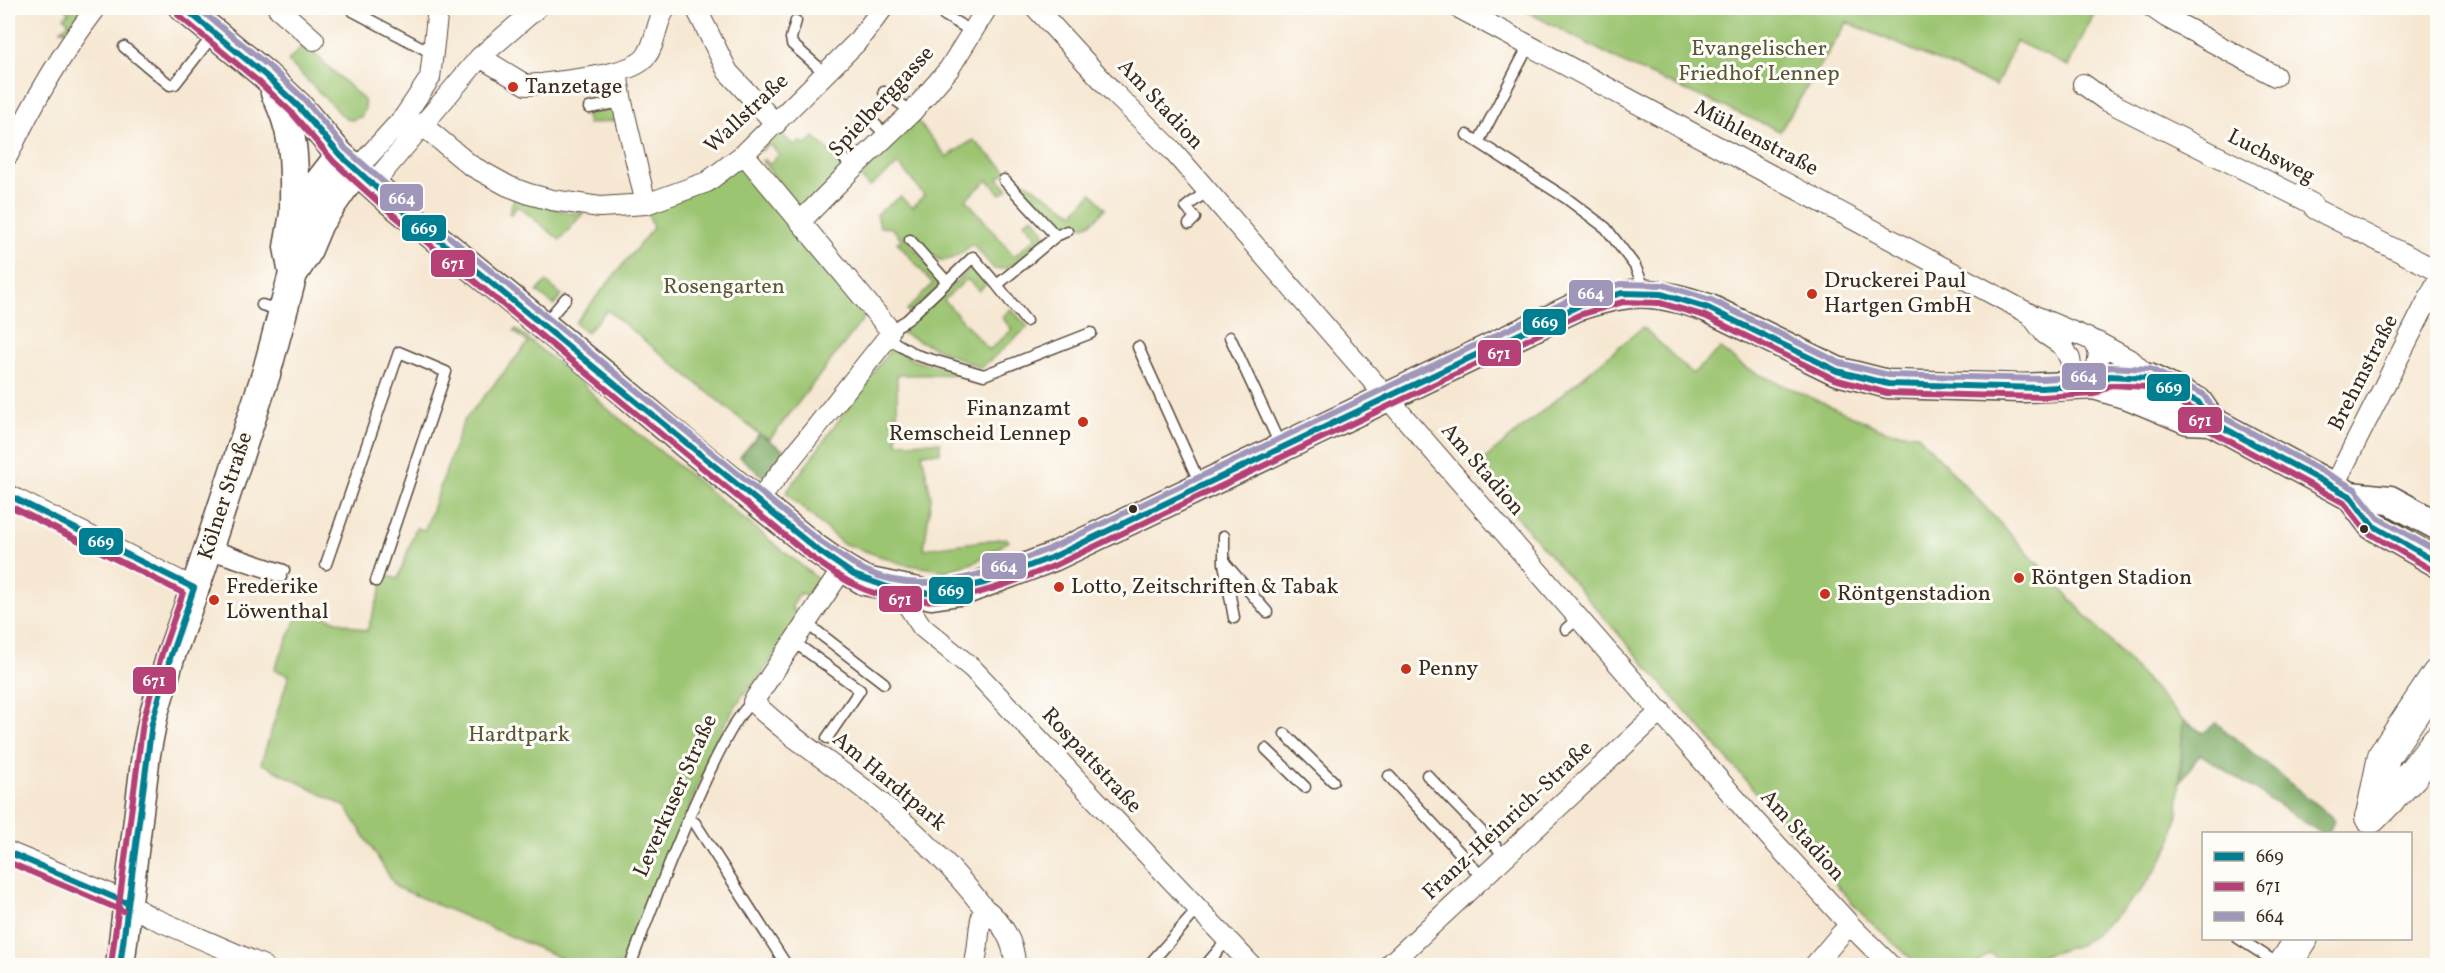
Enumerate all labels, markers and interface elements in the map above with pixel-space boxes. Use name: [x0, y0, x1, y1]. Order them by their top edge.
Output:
park label: Evangelischer Friedhof Lennep: [1678, 34, 1840, 90]
street label: Spielberggasse: [822, 39, 942, 165]
street label: Am Stadion: [1110, 53, 1210, 157]
street label: Wallstraße: [698, 67, 796, 161]
place label: Tanzetage: [525, 72, 622, 103]
marker: Tanzetage: [506, 80, 520, 94]
street label: Mühlenstraße: [1688, 93, 1824, 185]
street label: Luchsweg: [2222, 122, 2320, 192]
line badge: 664: [379, 183, 424, 212]
text: 664: [388, 189, 416, 211]
line badge: 669: [401, 214, 447, 242]
text: 669: [411, 219, 437, 241]
line badge: 671: [430, 249, 476, 278]
text: 671: [442, 254, 464, 276]
place label: Druckerei Paul Hartgen GmbH: [1824, 266, 1972, 322]
park label: Rosengarten: [663, 272, 785, 303]
line badge: 664: [1568, 279, 1614, 307]
text: 664: [1577, 284, 1605, 306]
marker: Druckerei Paul Hartgen GmbH: [1805, 287, 1819, 301]
line badge: 669: [1522, 308, 1567, 336]
street label: Brehmstraße: [2321, 309, 2407, 437]
text: 669: [1532, 313, 1558, 335]
line badge: 671: [1477, 339, 1522, 367]
text: 671: [1488, 344, 1510, 366]
line badge: 664: [2061, 362, 2107, 391]
text: 664: [2070, 367, 2098, 389]
line badge: 669: [2146, 373, 2191, 402]
text: 669: [2156, 378, 2182, 400]
place label: Finanzamt Remscheid Lennep: [889, 394, 1071, 450]
line badge: 671: [2177, 406, 2223, 434]
text: 671: [2189, 411, 2211, 433]
marker: Finanzamt Remscheid Lennep: [1076, 415, 1090, 429]
street label: Am Stadion: [1433, 417, 1531, 523]
street label: Kölner Straße: [191, 428, 261, 564]
unlabelled marker: [1127, 503, 1139, 515]
unlabelled marker: [2358, 523, 2370, 535]
line badge: 669: [78, 527, 124, 556]
text: 669: [88, 532, 114, 554]
line badge: 664: [981, 552, 1027, 580]
text: 664: [990, 557, 1018, 579]
place label: Röntgen Stadion: [2031, 563, 2192, 594]
marker: Röntgen Stadion: [2012, 571, 2026, 585]
place label: Frederike Löwenthal: [226, 572, 329, 628]
place label: Lotto, Zeitschriften & Tabak: [1071, 572, 1338, 603]
line badge: 669: [928, 576, 974, 605]
place label: Röntgenstadion: [1837, 579, 1991, 610]
marker: Lotto, Zeitschriften & Tabak: [1052, 580, 1066, 594]
text: 669: [938, 581, 964, 603]
line badge: 671: [878, 585, 923, 613]
marker: Röntgenstadion: [1818, 587, 1832, 601]
text: 671: [889, 590, 911, 612]
marker: Frederike Löwenthal: [207, 593, 221, 607]
place label: Penny: [1418, 654, 1478, 685]
marker: Penny: [1399, 662, 1413, 676]
line badge: 671: [132, 666, 177, 695]
text: 671: [143, 671, 165, 693]
street label: Rospattstraße: [1034, 701, 1148, 821]
street label: Leverkuser Straße: [626, 710, 726, 882]
park label: Hardtpark: [468, 720, 570, 751]
street label: Am Hardtpark: [825, 725, 953, 839]
street label: Franz-Heinrich-Straße: [1416, 734, 1600, 908]
street label: Am Stadion: [1752, 783, 1852, 889]
legend: [2202, 832, 2412, 940]
text: 669: [2256, 845, 2284, 870]
text: 671: [2256, 875, 2281, 900]
text: 664: [2256, 905, 2284, 930]

